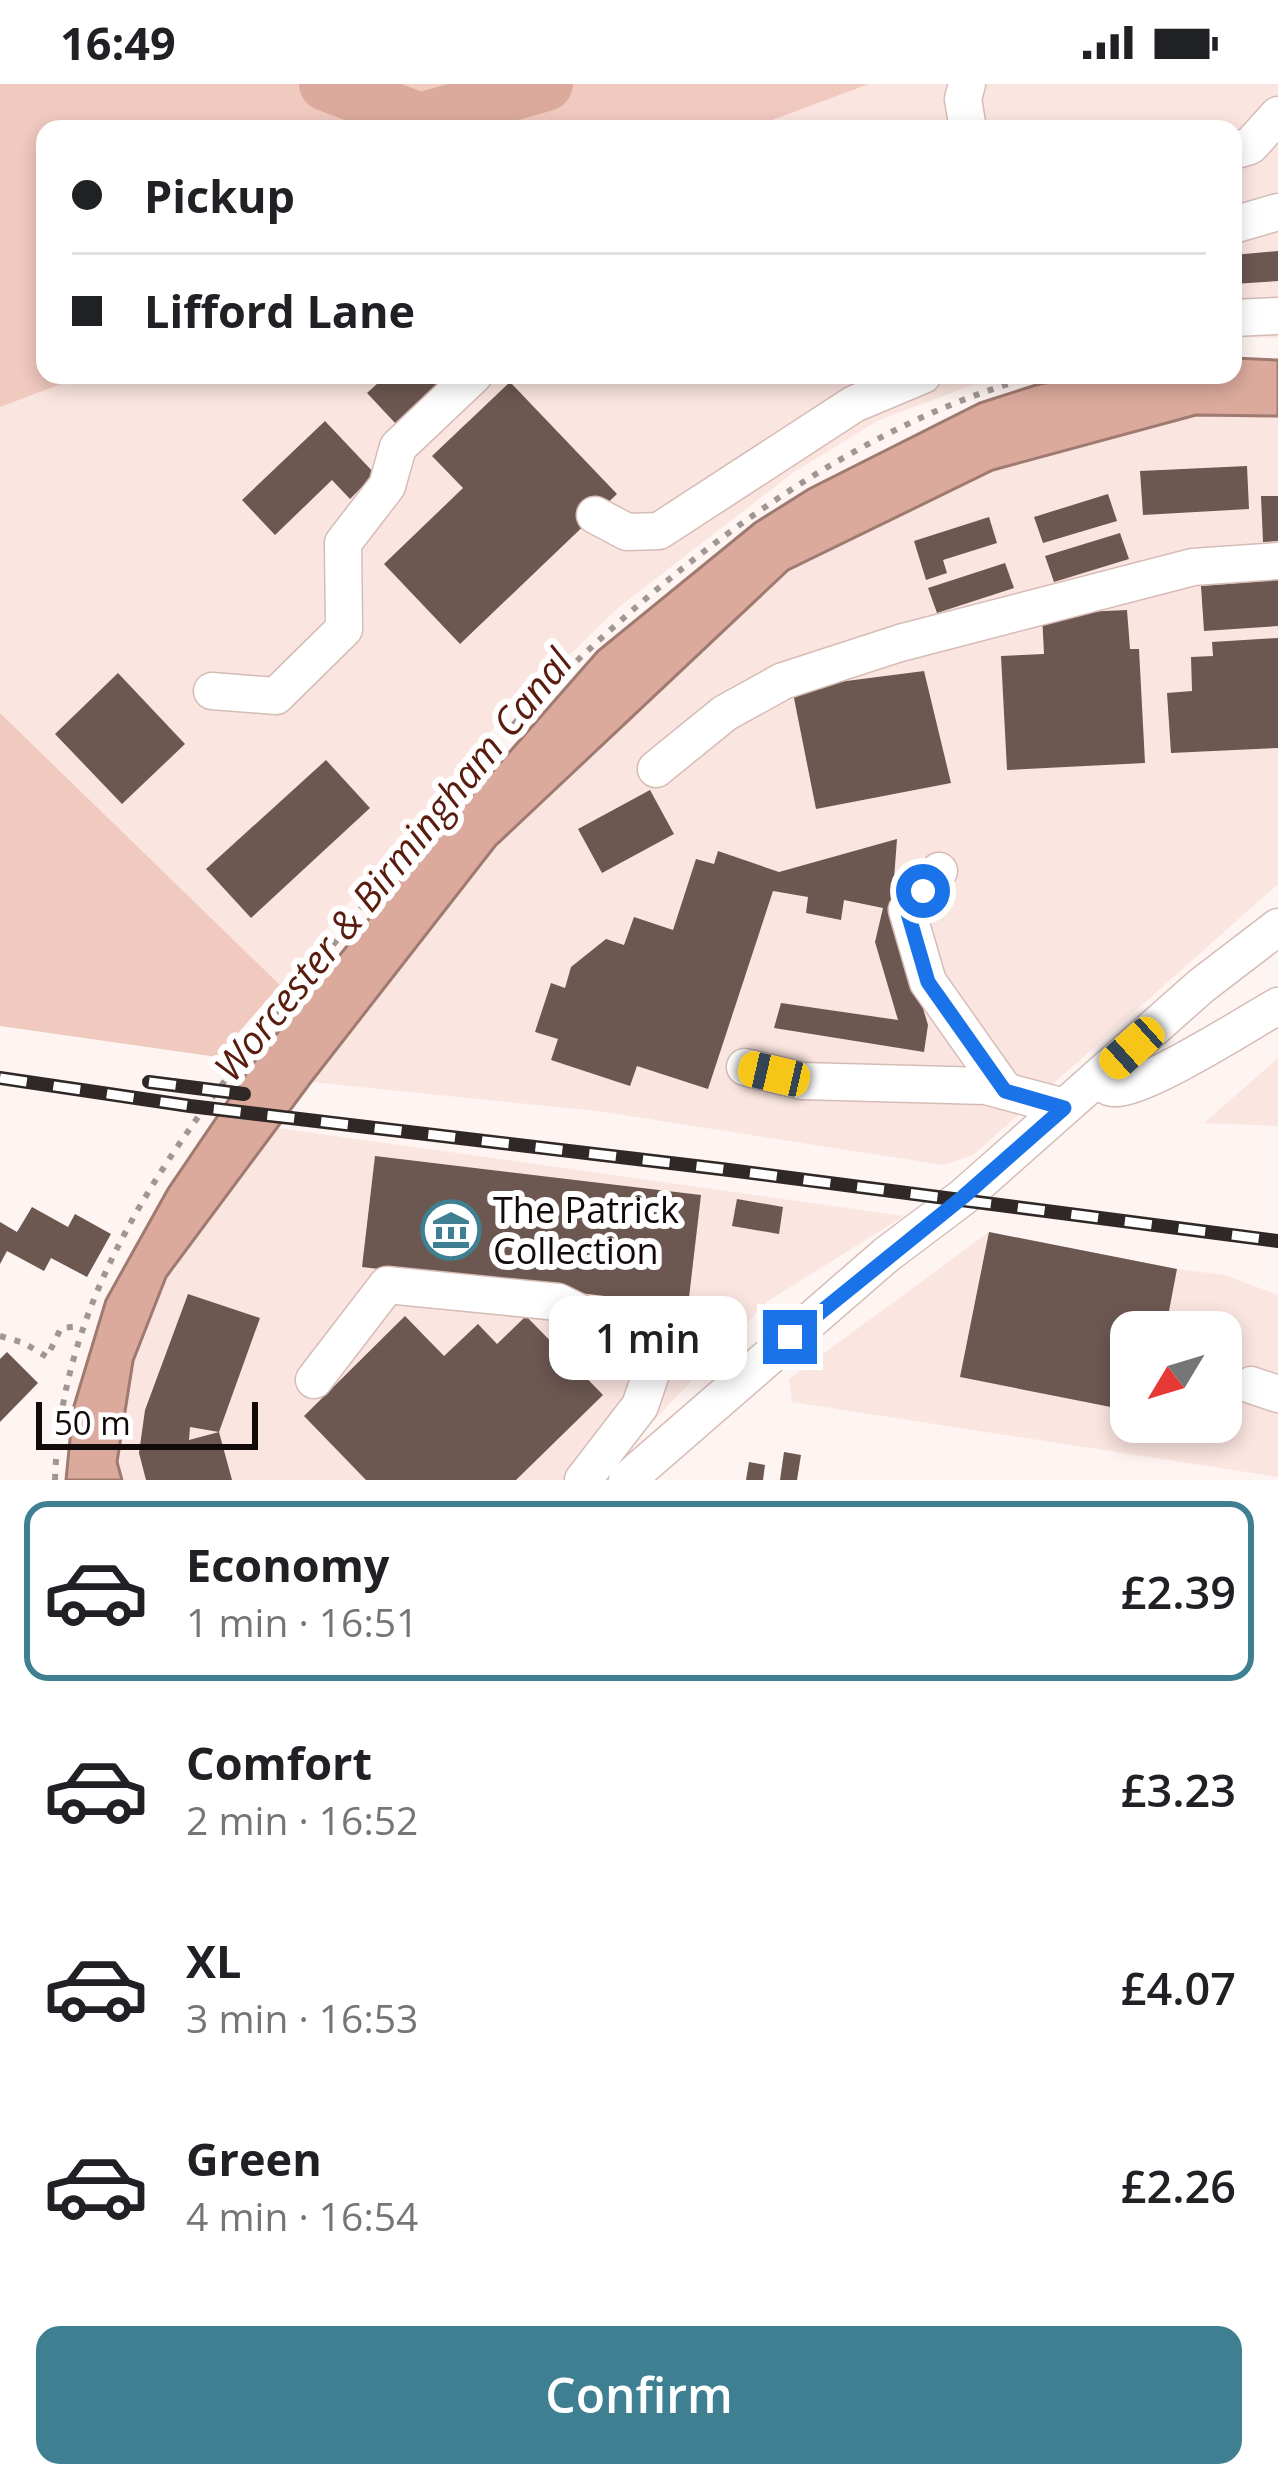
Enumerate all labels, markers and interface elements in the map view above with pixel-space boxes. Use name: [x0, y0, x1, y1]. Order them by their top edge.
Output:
text: 16:49: [60, 12, 176, 73]
text: Pickup: [144, 165, 295, 226]
text: Lifford Lane: [144, 280, 415, 341]
water label: Worcester & Birmingham Canal: [201, 636, 584, 1091]
route start: [896, 864, 950, 918]
car: [1093, 1011, 1171, 1085]
car: [735, 1048, 813, 1100]
place label: The Patrick Collection: [493, 1185, 679, 1275]
museum icon: The Patrick Collection: [420, 1199, 482, 1261]
callout: 1 min: [550, 1295, 748, 1379]
route end: [763, 1310, 817, 1364]
text: 1 min: [595, 1311, 701, 1364]
north arrow: [1110, 1311, 1242, 1443]
map controls: [1110, 1311, 1242, 1443]
scale bar: [36, 1396, 258, 1449]
text: 50 m: [54, 1400, 131, 1445]
text: Economy: [186, 1534, 389, 1595]
icon: car: [42, 1537, 150, 1645]
text: £2.39: [1121, 1561, 1236, 1622]
text: 1 min · 16:51: [186, 1595, 418, 1648]
text: Comfort: [186, 1732, 372, 1793]
icon: car: [42, 1735, 150, 1843]
text: £3.23: [1121, 1759, 1236, 1820]
text: 2 min · 16:52: [186, 1793, 418, 1846]
text: XL: [186, 1930, 241, 1991]
icon: car: [42, 1933, 150, 2041]
text: £4.07: [1121, 1957, 1236, 2018]
text: 3 min · 16:53: [186, 1991, 418, 2044]
text: Green: [186, 2128, 322, 2189]
icon: car: [42, 2131, 150, 2239]
text: £2.26: [1121, 2155, 1236, 2216]
text: 4 min · 16:54: [186, 2189, 418, 2242]
button: Confirm: [36, 2326, 1242, 2464]

